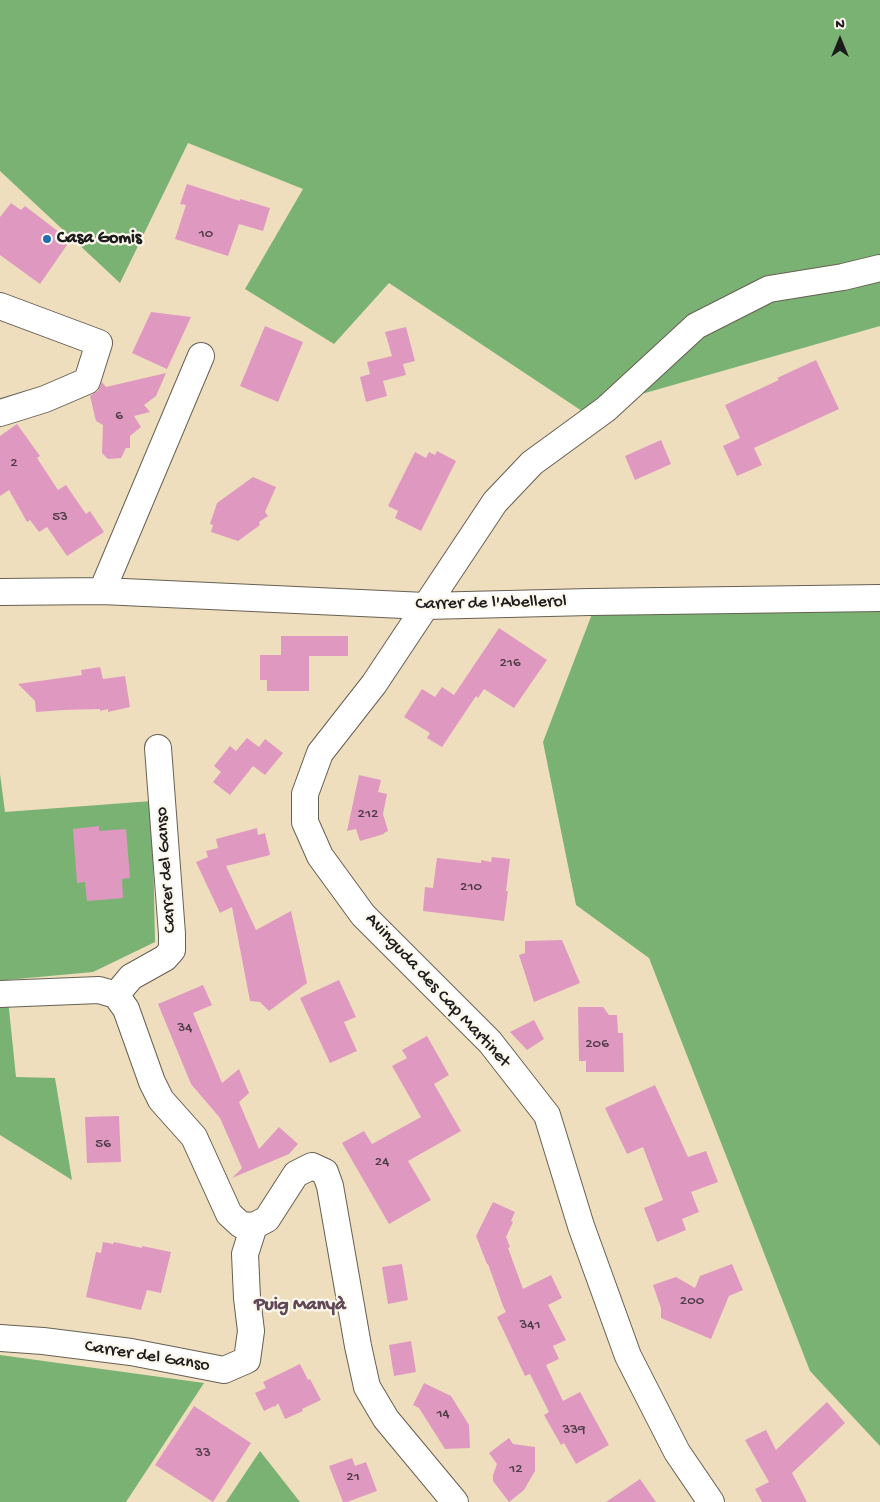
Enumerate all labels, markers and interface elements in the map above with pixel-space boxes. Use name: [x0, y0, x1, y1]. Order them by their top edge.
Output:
north arrow: [815, 15, 865, 65]
text: N: [835, 16, 845, 33]
house number: 10: [199, 226, 213, 244]
place label: Casa Gomis: [57, 228, 142, 250]
marker: Casa Gomis: [41, 233, 53, 245]
house number: 6: [115, 408, 123, 426]
house number: 2: [10, 455, 18, 473]
house number: 53: [52, 509, 68, 527]
street label: Carrer de l'Abellerol: [415, 592, 567, 616]
house number: 216: [499, 655, 521, 673]
street label: Carrer del Ganso: [152, 806, 182, 934]
house number: 212: [358, 806, 378, 824]
house number: 210: [460, 879, 482, 897]
street label: Avinguda des Cap Martinet: [360, 909, 514, 1073]
house number: 34: [178, 1020, 192, 1038]
house number: 206: [585, 1036, 609, 1054]
house number: 56: [95, 1136, 111, 1154]
house number: 24: [375, 1154, 389, 1172]
house number: 200: [680, 1293, 704, 1311]
district label: Puig Manyà: [254, 1295, 346, 1317]
house number: 341: [520, 1317, 540, 1335]
street label: Carrer del Ganso: [83, 1336, 211, 1378]
house number: 14: [436, 1406, 450, 1424]
house number: 339: [562, 1422, 586, 1440]
house number: 33: [195, 1445, 211, 1463]
house number: 12: [509, 1461, 523, 1479]
house number: 21: [346, 1469, 360, 1487]

